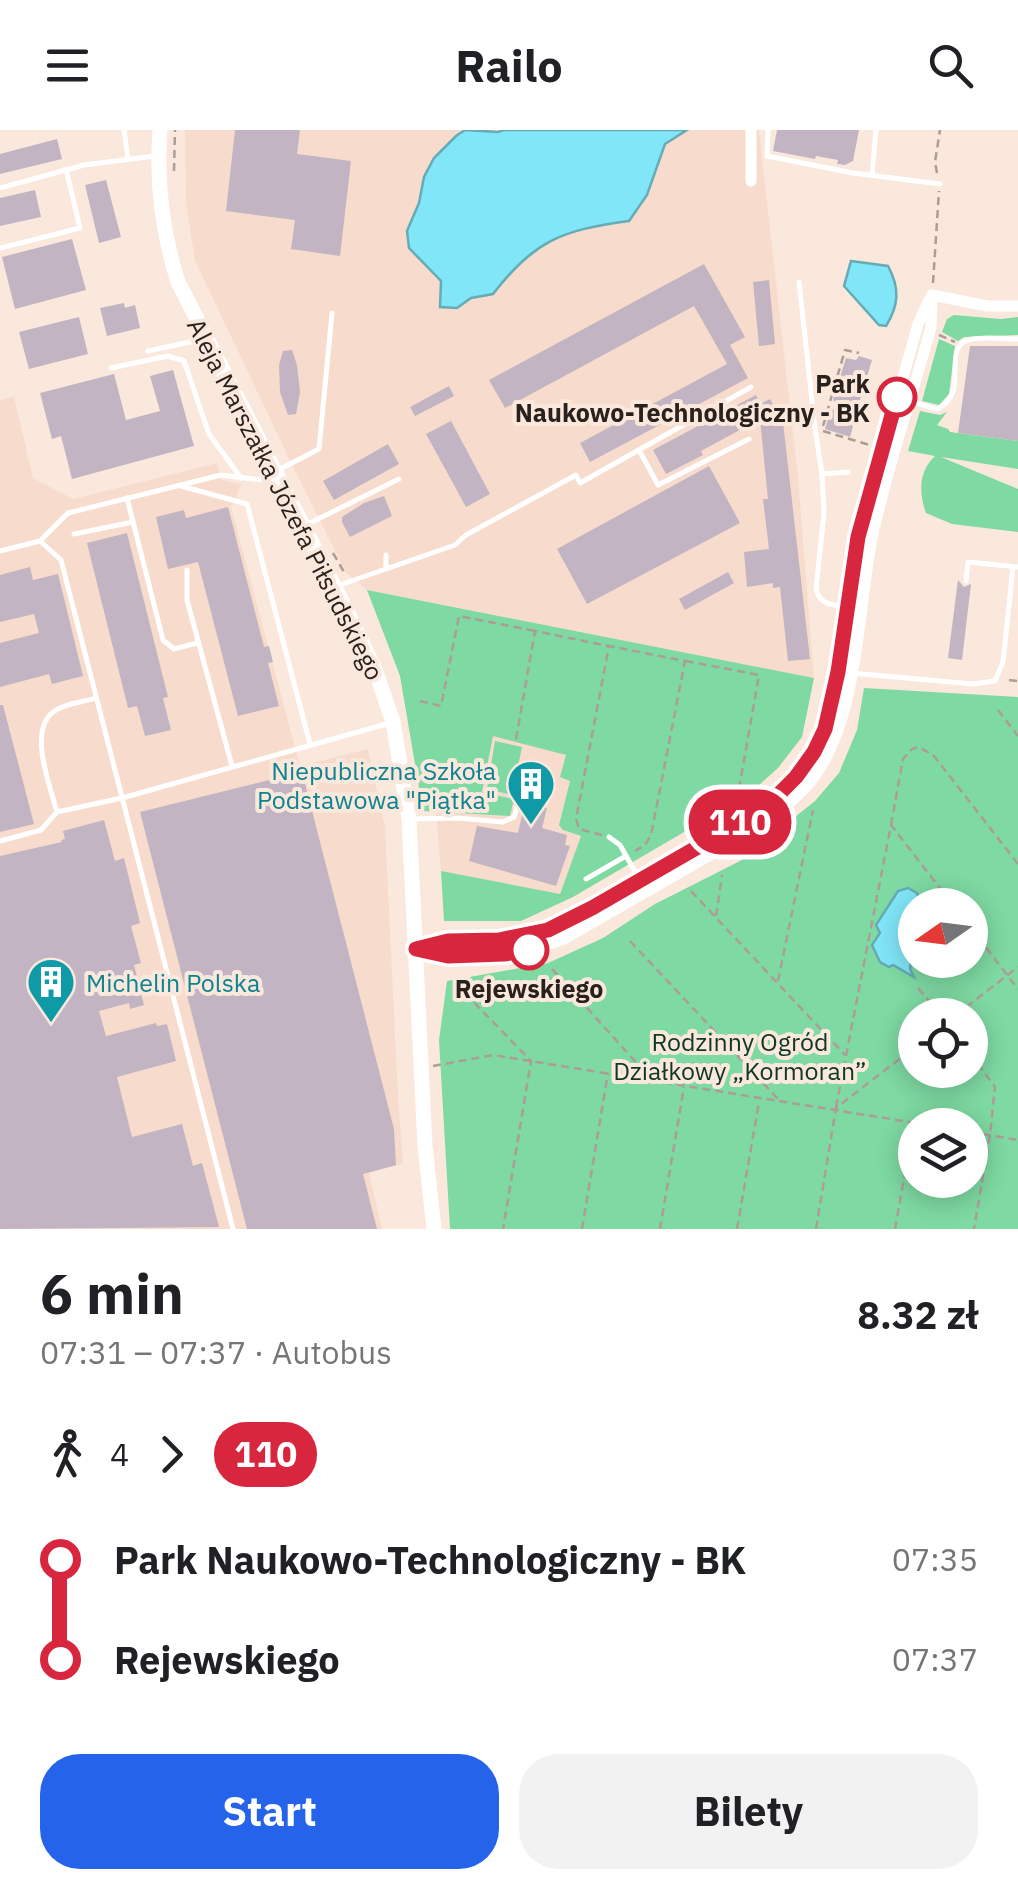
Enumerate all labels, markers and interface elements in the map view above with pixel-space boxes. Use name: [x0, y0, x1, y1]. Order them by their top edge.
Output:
text: Railo: [455, 36, 563, 94]
icon: menu: [40, 38, 95, 93]
icon: search: [923, 38, 978, 93]
street label: Aleja Marszałka Józefa Piłsudskiego: [180, 313, 392, 685]
place label: Park Naukowo-Technologiczny - BK: [515, 367, 871, 429]
marker: Park Naukowo-Technologiczny - BK: [878, 378, 916, 416]
place label: Niepubliczna Szkoła Podstawowa "Piątka": [257, 754, 496, 816]
building icon: Niepubliczna Szkoła Podstawowa "Piątka": [505, 758, 557, 826]
line badge: 110: [682, 790, 798, 854]
text: 110: [708, 799, 772, 845]
north arrow: [898, 888, 988, 978]
map controls: [898, 888, 988, 1198]
marker: Rejewskiego: [510, 931, 548, 969]
building icon: Michelin Polska: [25, 956, 77, 1024]
place label: Michelin Polska: [86, 966, 260, 999]
place label: Rejewskiego: [455, 972, 603, 1005]
button: locate: [898, 998, 988, 1088]
park label: Rodzinny Ogród Działkowy „Kormoran”: [613, 1025, 867, 1087]
button: layers: [898, 1108, 988, 1198]
text: 6 min: [40, 1258, 184, 1329]
text: 8.32 zł: [857, 1290, 978, 1339]
text: 07:31 – 07:37 · Autobus: [40, 1331, 392, 1373]
icon: walk: [40, 1427, 95, 1482]
icon: forward: [144, 1427, 199, 1482]
text: 110: [234, 1431, 297, 1477]
text: 4: [110, 1433, 129, 1475]
text: Park Naukowo-Technologiczny - BK: [114, 1535, 746, 1584]
text: 07:35: [892, 1538, 978, 1580]
text: Rejewskiego: [114, 1635, 340, 1684]
text: 07:37: [892, 1638, 978, 1680]
button: Start: [40, 1754, 499, 1869]
button: Bilety: [519, 1754, 978, 1869]

